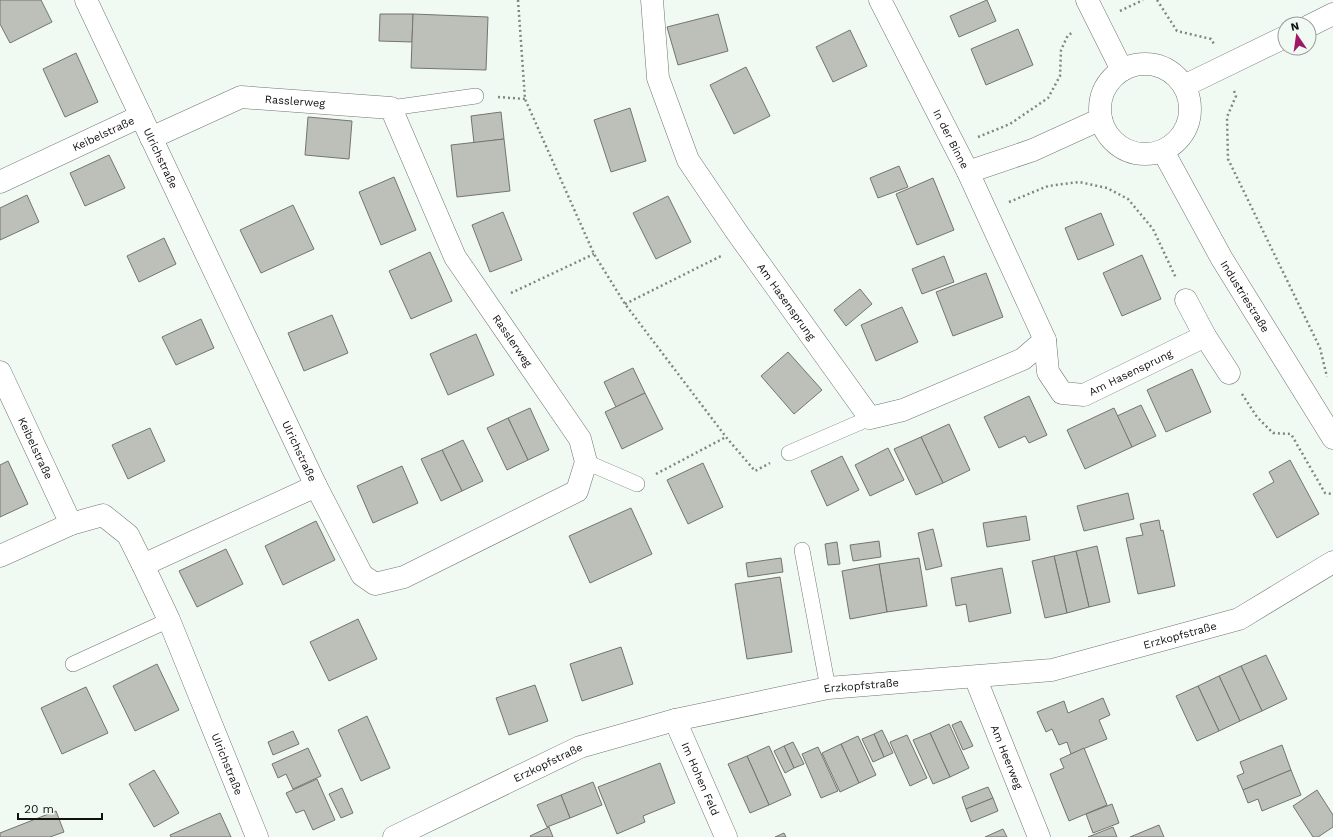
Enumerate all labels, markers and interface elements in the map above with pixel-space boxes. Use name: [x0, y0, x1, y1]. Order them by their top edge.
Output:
north arrow: [1277, 16, 1317, 56]
text: N: [1289, 19, 1300, 34]
street label: Rasslerweg: [264, 93, 326, 110]
street label: In der Binne: [930, 107, 971, 171]
street label: Keibelstraße: [70, 114, 136, 154]
street label: Ulrichstraße: [140, 126, 180, 191]
street label: Industriestraße: [1218, 258, 1272, 335]
street label: Am Hasensprung: [754, 261, 818, 343]
street label: Rasslerweg: [490, 312, 535, 370]
street label: Am Hasensprung: [1087, 347, 1175, 399]
street label: Keibelstraße: [15, 415, 55, 481]
street label: Ulrichstraße: [279, 419, 319, 484]
street label: Erzkopfstraße: [1142, 619, 1218, 652]
street label: Erzkopfstraße: [822, 676, 899, 696]
street label: Am Heerweg: [988, 723, 1025, 791]
street label: Ulrichstraße: [209, 731, 245, 797]
street label: Im Hohen Feld: [678, 740, 722, 817]
street label: Erzkopfstraße: [511, 741, 585, 785]
scale bar: [18, 795, 102, 821]
text: 20 m: [24, 802, 54, 816]

